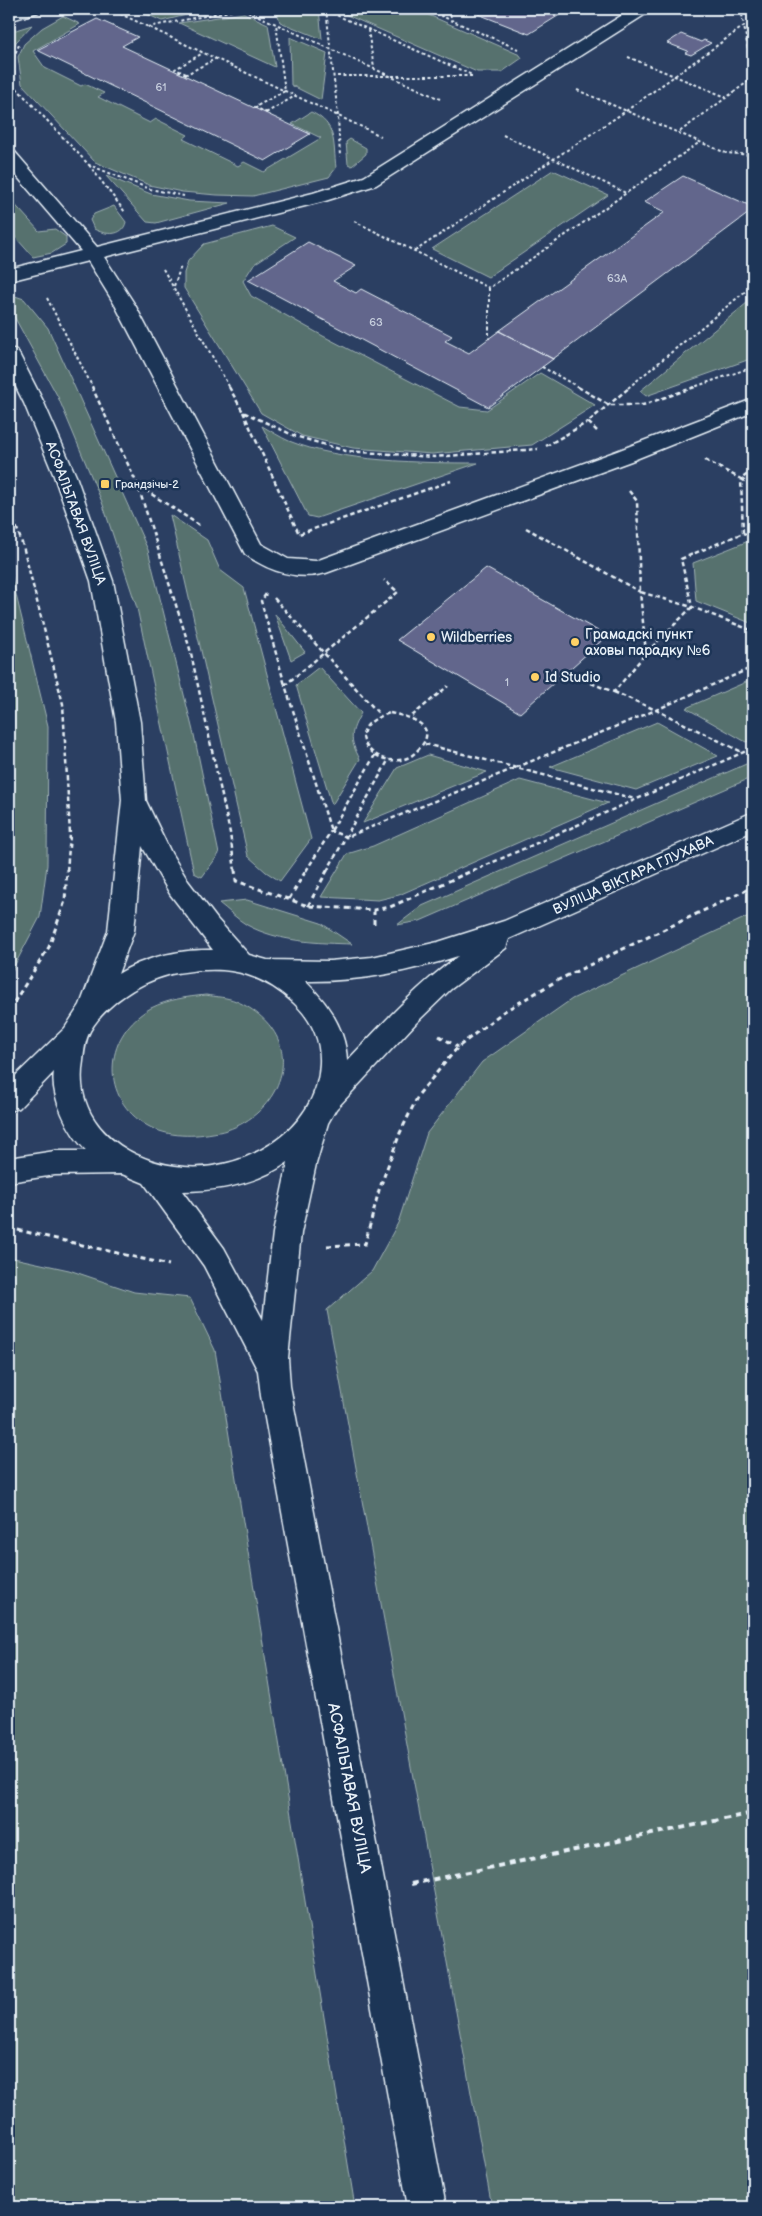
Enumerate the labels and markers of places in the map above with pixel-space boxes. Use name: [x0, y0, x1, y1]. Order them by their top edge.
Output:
marker: Грандзічы-2: [99, 478, 111, 490]
place label: Грандзічы-2: [115, 478, 179, 491]
place label: Грамадскі пункт аховы парадку №6: [585, 626, 711, 659]
place label: Wildberries: [441, 629, 512, 646]
marker: Wildberries: [425, 631, 437, 643]
marker: Грамадскі пункт аховы парадку №6: [569, 636, 581, 648]
place label: Id Studio: [545, 669, 601, 686]
marker: Id Studio: [529, 671, 541, 683]

